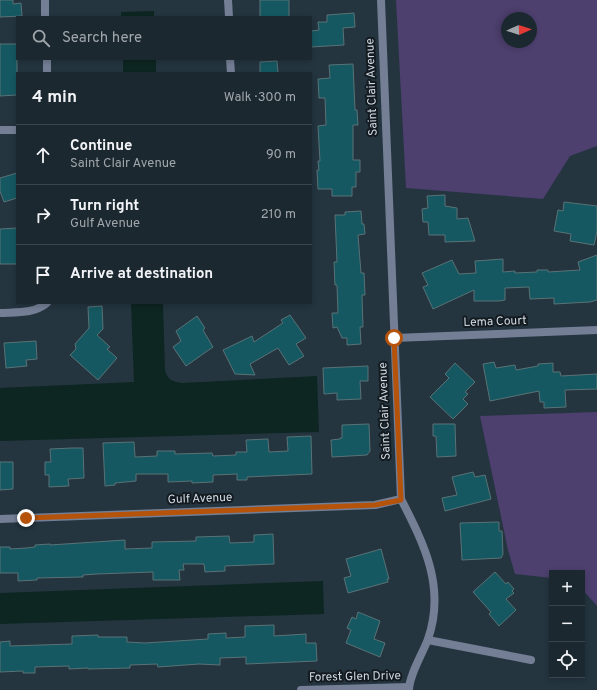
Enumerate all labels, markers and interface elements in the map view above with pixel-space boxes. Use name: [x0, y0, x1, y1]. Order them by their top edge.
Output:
north arrow: [501, 12, 537, 48]
search box: [16, 16, 312, 60]
icon: search: [30, 27, 52, 49]
text: Search here: [62, 29, 142, 48]
street label: Saint Clair Avenue: [362, 38, 382, 136]
text: 4 min: [32, 87, 77, 109]
text: Walk · 300 m: [224, 90, 296, 106]
text: Continue: [70, 137, 132, 156]
icon: ahead: [32, 144, 54, 166]
text: 90 m: [266, 147, 296, 163]
text: Saint Clair Avenue: [70, 156, 176, 172]
text: Turn right: [70, 197, 139, 216]
icon: right: [32, 204, 54, 226]
text: 210 m: [261, 207, 296, 223]
text: Gulf Avenue: [70, 216, 140, 232]
icon: arrive: [32, 264, 54, 286]
text: Arrive at destination: [70, 265, 213, 284]
street label: Lema Court: [463, 313, 527, 331]
route start: [385, 329, 403, 347]
street label: Saint Clair Avenue: [375, 362, 395, 460]
street label: Gulf Avenue: [167, 490, 233, 508]
route end: [17, 509, 35, 527]
map controls: [549, 570, 585, 678]
button: +: [549, 570, 585, 606]
button: −: [549, 606, 585, 642]
button: locate: [549, 642, 585, 678]
street label: Forest Glen Drive: [309, 668, 401, 686]

